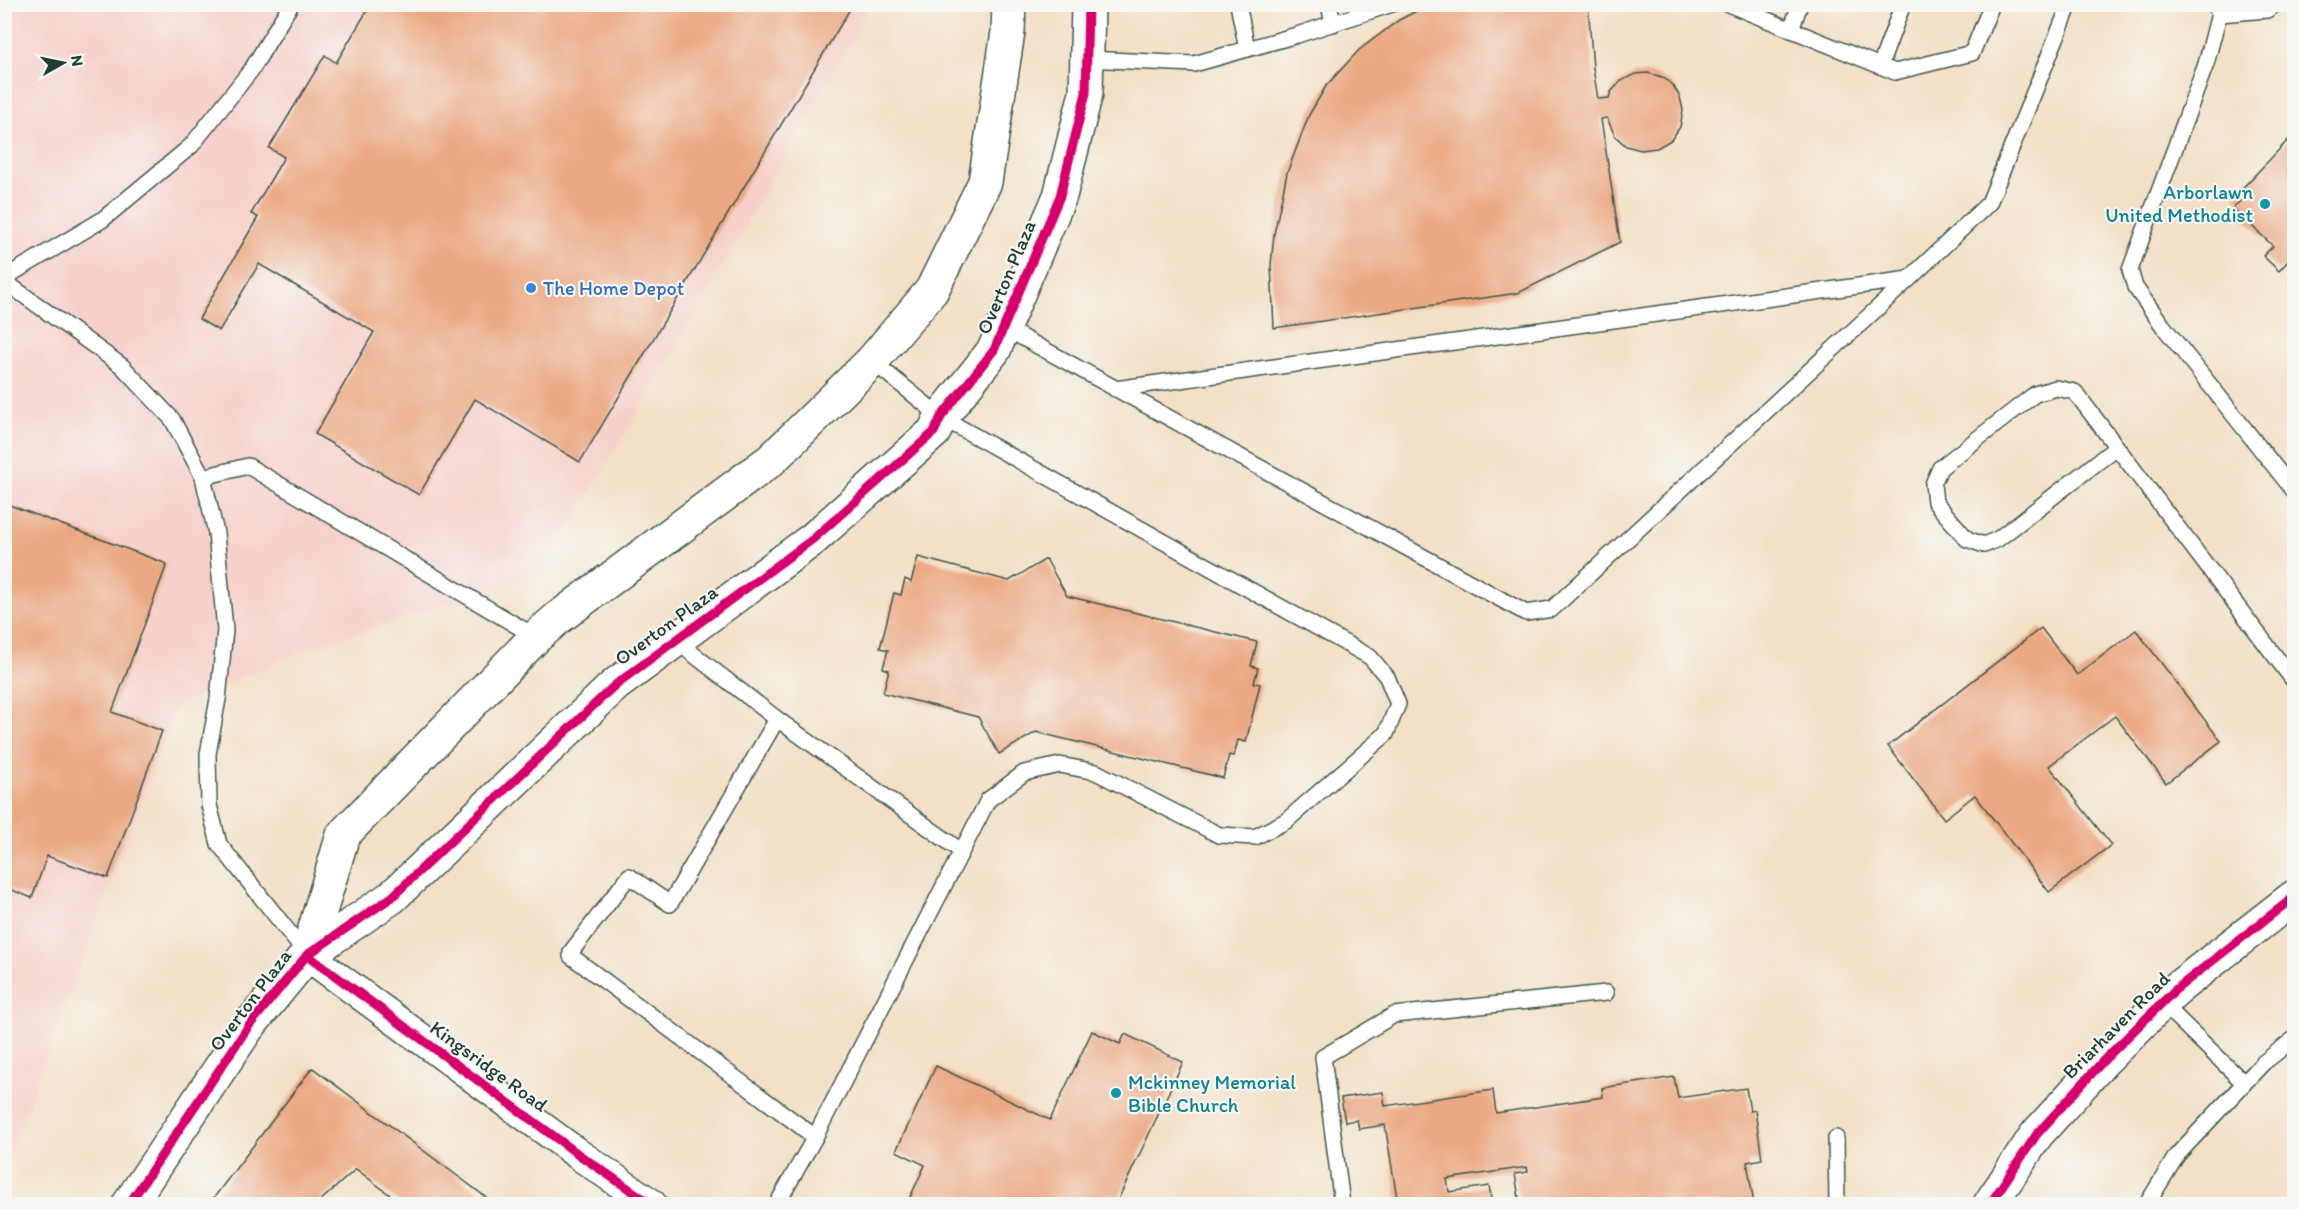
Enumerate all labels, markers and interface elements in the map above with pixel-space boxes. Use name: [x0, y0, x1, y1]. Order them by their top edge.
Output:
north arrow: [33, 33, 93, 93]
text: N: [67, 54, 88, 68]
place label: Arborlawn United Methodist: [2105, 180, 2254, 227]
marker: Arborlawn United Methodist: [2258, 197, 2272, 211]
street label: Overton Plaza: [971, 216, 1041, 338]
place label: The Home Depot: [543, 276, 684, 300]
marker: The Home Depot: [524, 281, 538, 295]
street label: Overton Plaza: [610, 579, 723, 670]
street label: Overton Plaza: [204, 944, 296, 1056]
street label: Briarhaven Road: [2057, 966, 2175, 1084]
street label: Kingsridge Road: [425, 1015, 553, 1117]
place label: Mckinney Memorial Bible Church: [1128, 1070, 1296, 1117]
marker: Mckinney Memorial Bible Church: [1109, 1086, 1123, 1100]

